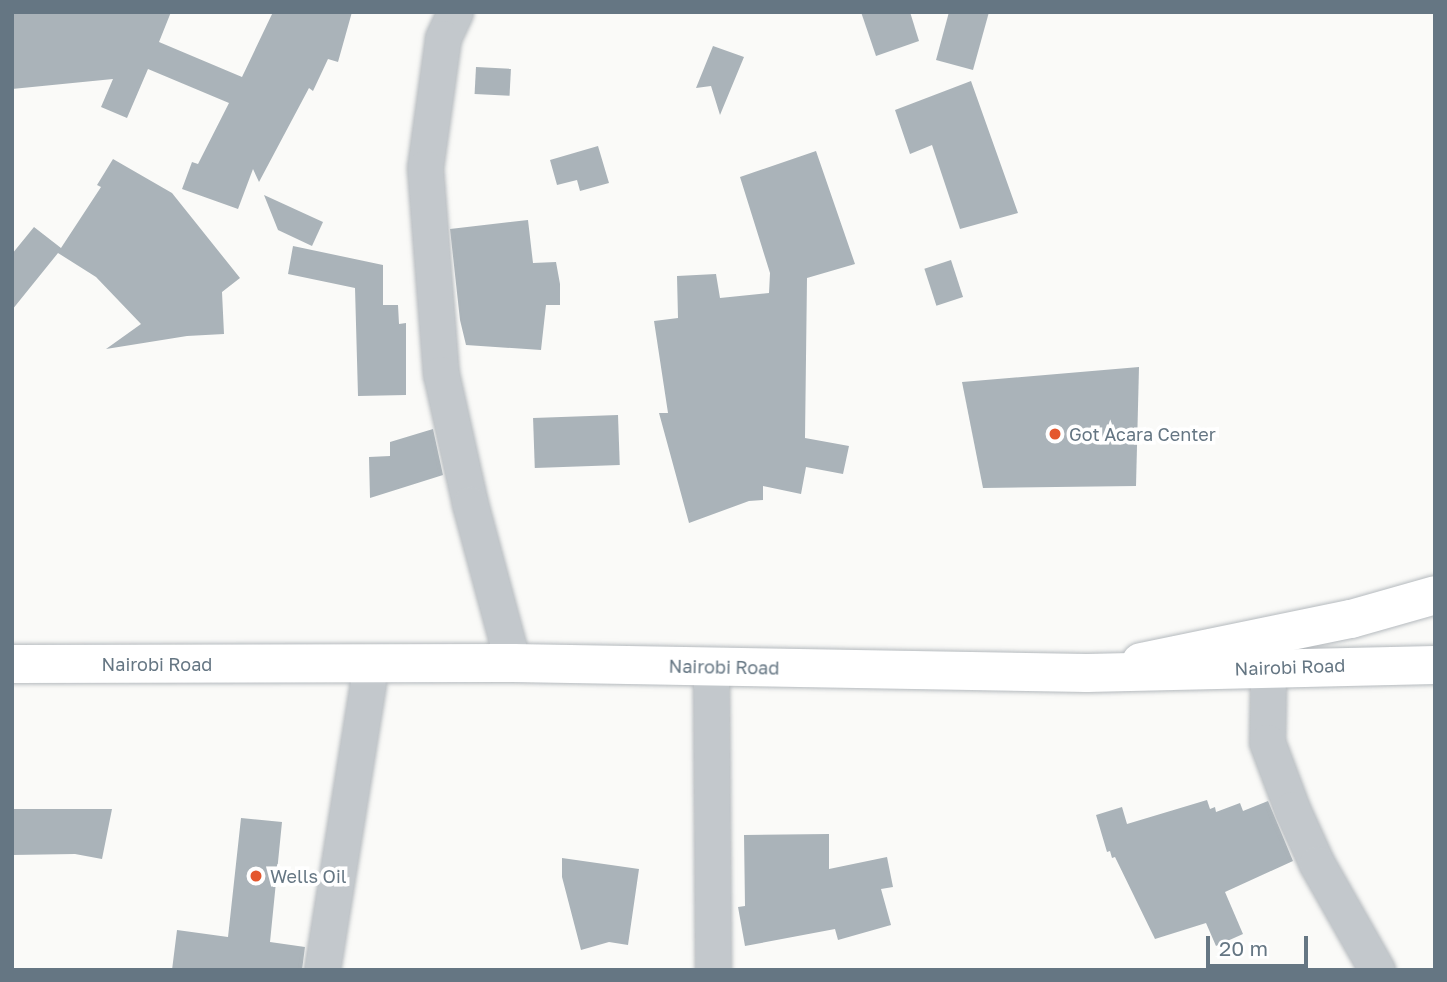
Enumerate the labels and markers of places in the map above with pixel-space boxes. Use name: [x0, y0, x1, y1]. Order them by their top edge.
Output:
place label: Got Acara Center: [1069, 423, 1216, 445]
marker: Got Acara Center: [1047, 426, 1063, 442]
place label: Wells Oil: [270, 865, 346, 887]
marker: Wells Oil: [248, 868, 264, 884]

